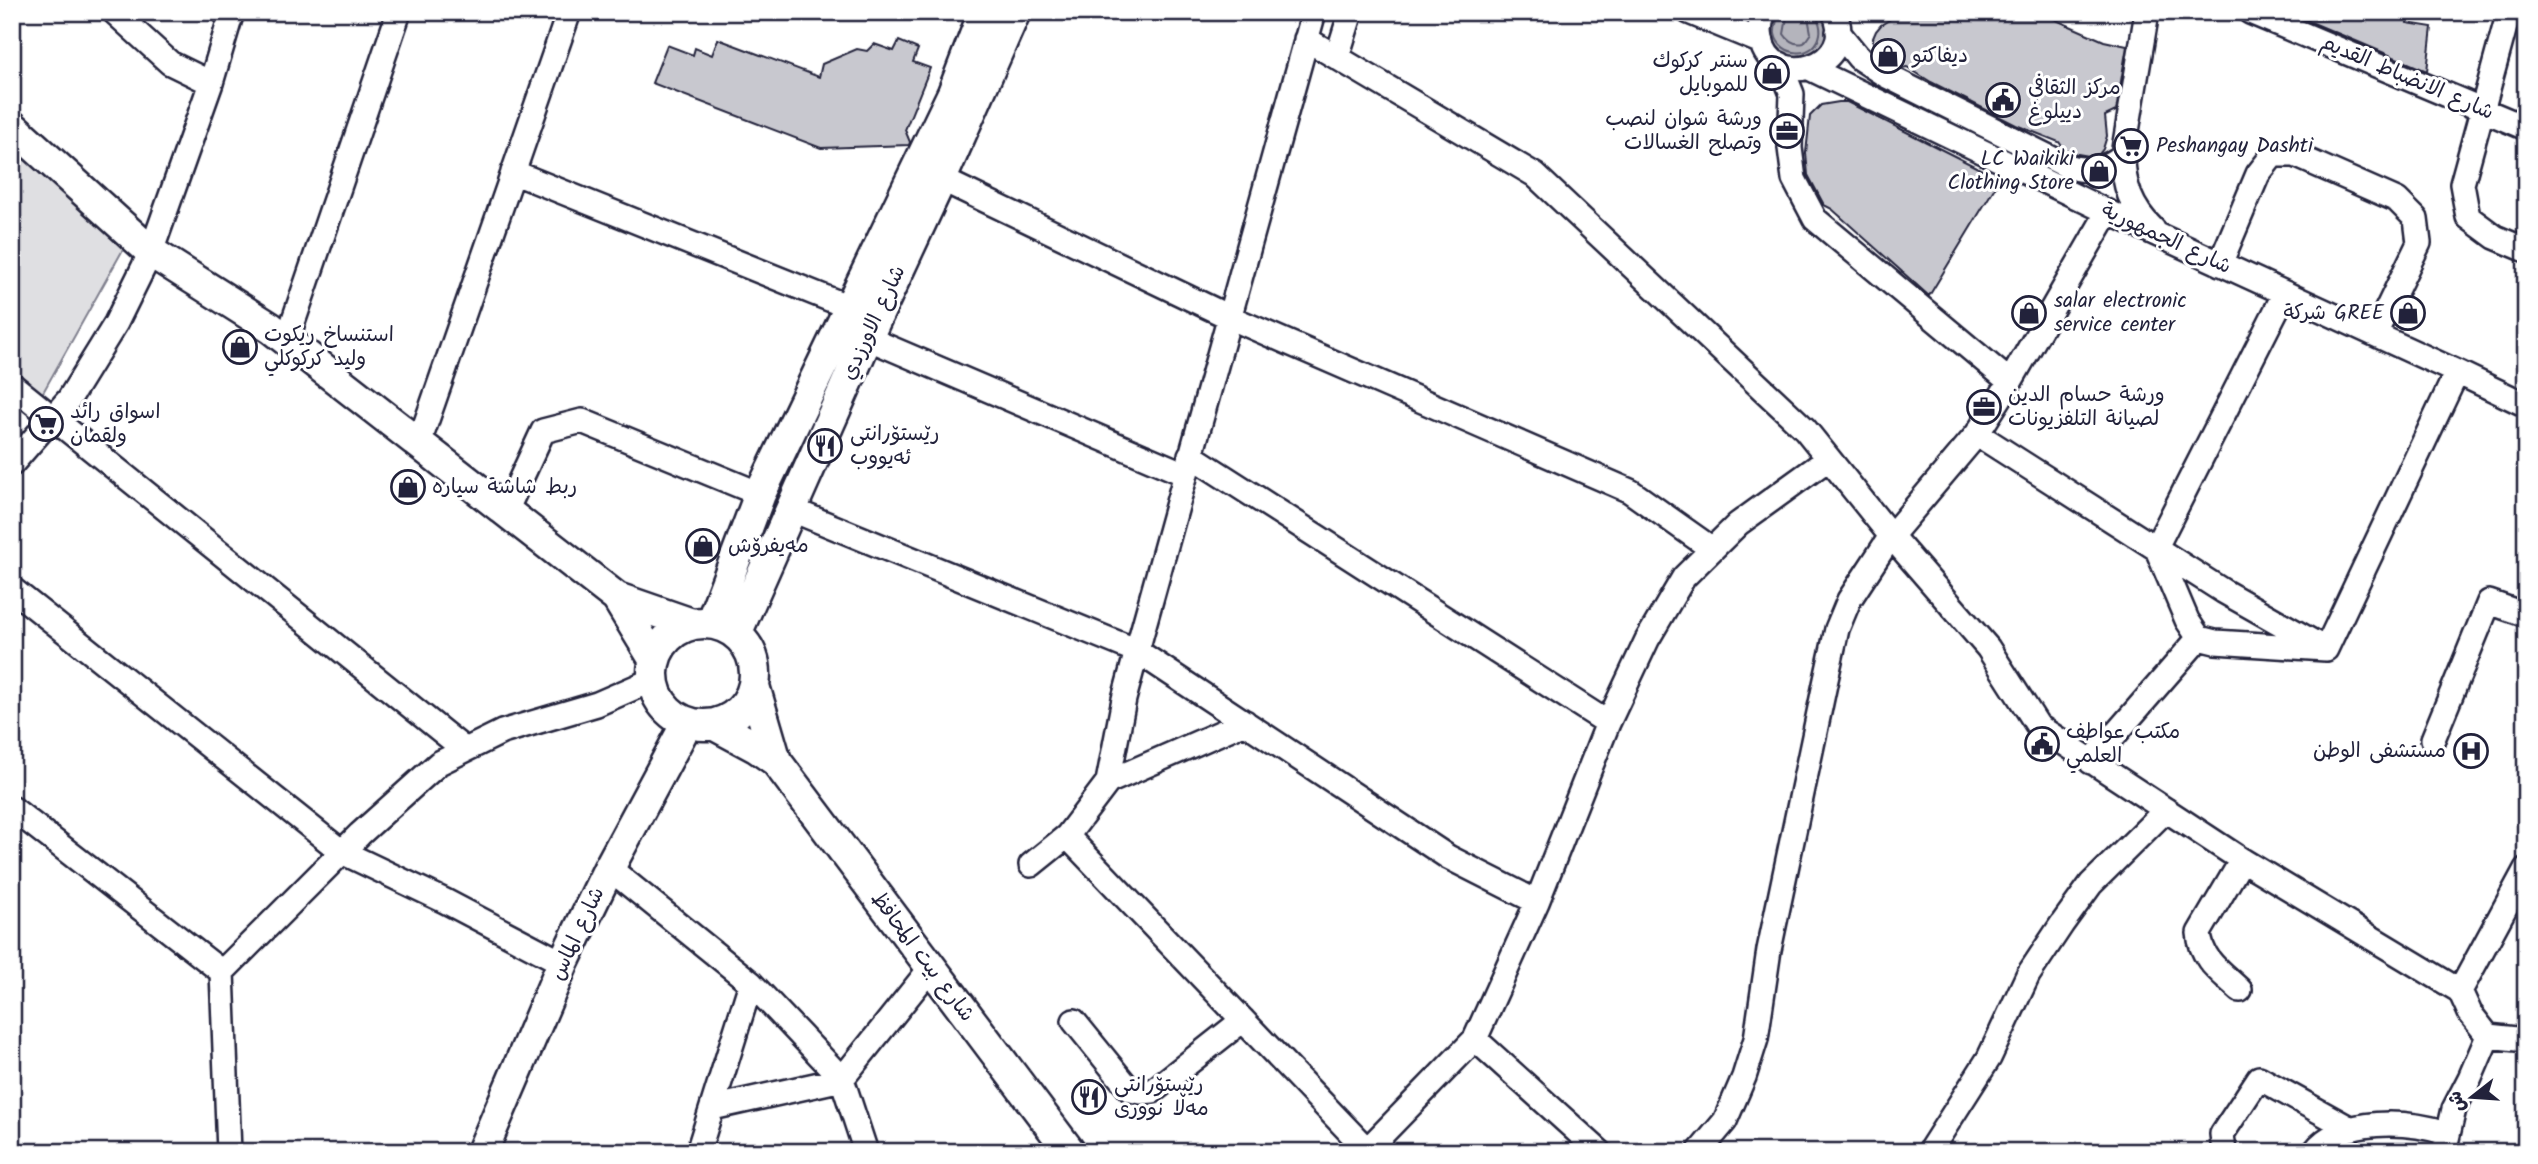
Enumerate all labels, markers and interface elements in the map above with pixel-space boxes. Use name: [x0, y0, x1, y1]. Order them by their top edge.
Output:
street label: شارع الانضباط القديم: [2315, 27, 2499, 129]
shop icon: ديفاكتو: [1869, 37, 1907, 75]
place label: ديفاكتو: [1911, 40, 1968, 73]
place label: سنتر كركوك للموبايل: [1652, 45, 1748, 102]
shop icon: سنتر كركوك للموبايل: [1753, 54, 1791, 92]
place label: مركز الثقافي دييلوغ: [2028, 72, 2121, 129]
public building icon: مركز الثقافي دييلوغ: [1984, 81, 2022, 119]
place label: ورشة شوان لنصب وتصلح الغسالات: [1605, 103, 1762, 160]
office icon: ورشة شوان لنصب وتصلح الغسالات: [1768, 112, 1806, 150]
supermarket icon: Peshangay Dashti: [2112, 127, 2150, 165]
place label: Peshangay Dashti: [2156, 130, 2314, 163]
place label: LC Waikiki Clothing Store: [1948, 143, 2075, 200]
shop icon: LC Waikiki Clothing Store: [2080, 152, 2118, 190]
street label: شارع الجمهورية: [2095, 194, 2237, 284]
street label: شارع الاورزدي: [833, 260, 915, 386]
place label: salar electronic service center: [2054, 285, 2187, 342]
shop icon: salar electronic service center: [2010, 294, 2048, 332]
shop icon: شركة GREE: [2389, 294, 2427, 332]
place label: شركة GREE: [2284, 297, 2385, 330]
place label: استنساخ ريكوت وليد كركوكلي: [264, 319, 394, 377]
shop icon: استنساخ ريكوت وليد كركوكلي: [221, 328, 259, 366]
place label: ورشة حسام الدين لصيانة التلفزيونات: [2008, 379, 2165, 436]
office icon: ورشة حسام الدين لصيانة التلفزيونات: [1965, 388, 2003, 426]
place label: اسواق رائد ولقمان: [70, 396, 160, 453]
supermarket icon: اسواق رائد ولقمان: [27, 405, 65, 443]
place label: رێستۆرانتی ئەیووب: [850, 418, 940, 475]
restaurant icon: رێستۆرانتی ئەیووب: [806, 427, 844, 465]
shop icon: ربط شاشة سياره: [389, 468, 427, 506]
place label: ربط شاشة سياره: [432, 471, 577, 504]
shop icon: مەیفرۆش: [684, 527, 722, 565]
place label: مەیفرۆش: [728, 530, 809, 563]
place label: مكتب عواطف العلمي: [2066, 716, 2180, 774]
public building icon: مكتب عواطف العلمي: [2023, 725, 2061, 763]
hospital icon: مستشفى الوطن: [2452, 732, 2490, 770]
place label: مستشفى الوطن: [2313, 735, 2446, 768]
street label: شارع الماس: [542, 882, 614, 986]
street label: شارع بيت المحافظ: [862, 885, 982, 1029]
north arrow: [2436, 1062, 2506, 1132]
place label: رێستۆرانتی مەڵا نووری: [1114, 1069, 1209, 1126]
restaurant icon: رێستۆرانتی مەڵا نووری: [1070, 1078, 1108, 1116]
text: ش: [2440, 1087, 2475, 1116]

